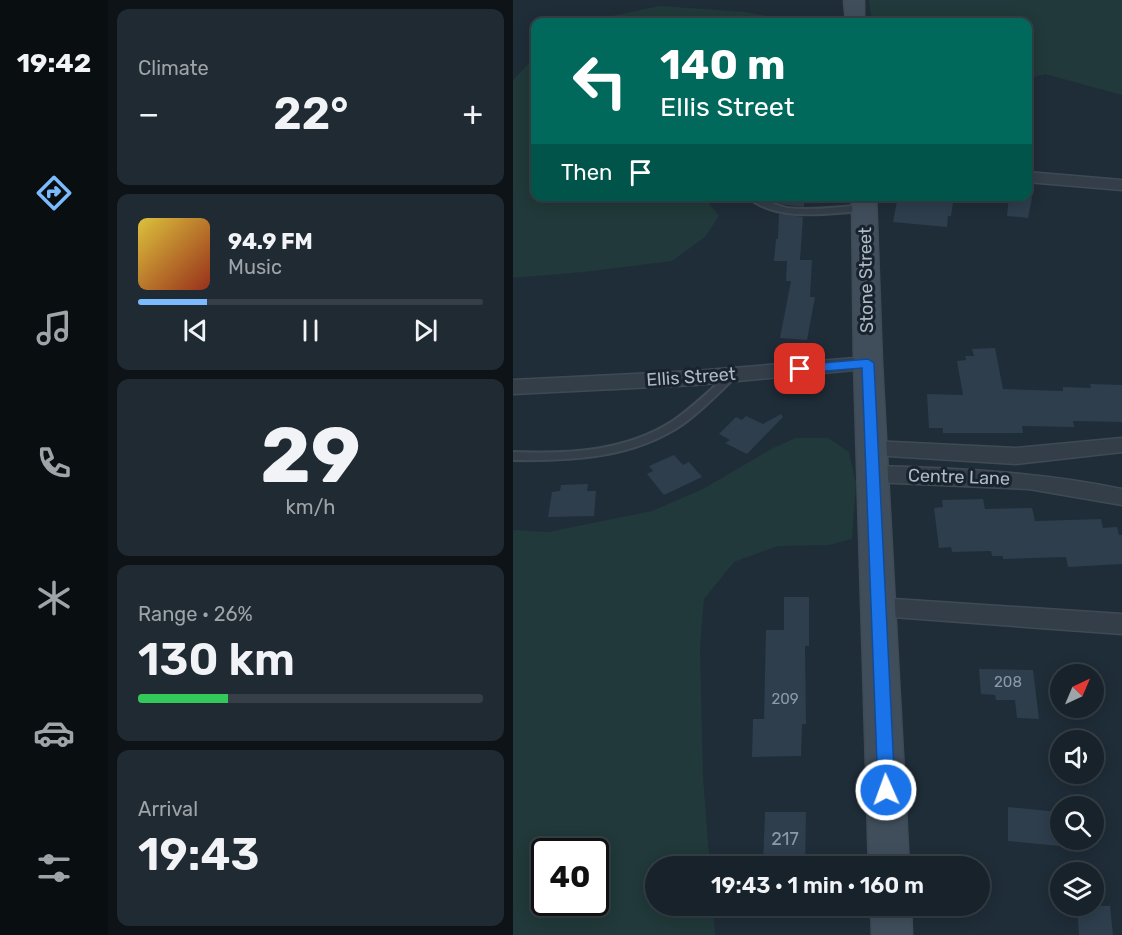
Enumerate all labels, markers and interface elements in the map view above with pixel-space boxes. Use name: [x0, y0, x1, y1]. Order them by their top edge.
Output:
text: 140 m: [660, 40, 786, 90]
icon: left: [561, 42, 639, 120]
text: 19:42: [17, 47, 91, 79]
text: Climate: [138, 56, 209, 80]
text: 22°: [273, 87, 349, 140]
text: Ellis Street: [660, 91, 794, 123]
text: −: [138, 94, 159, 133]
text: +: [462, 94, 483, 133]
icon: arrive: [624, 156, 657, 189]
text: Then: [561, 159, 612, 186]
icon: directions: [33, 172, 75, 214]
street label: Stone Street: [854, 227, 878, 333]
text: 94.9 FM: [228, 228, 313, 255]
text: Music: [228, 255, 282, 279]
icon: music: [33, 307, 75, 349]
icon: previous: [179, 314, 212, 347]
icon: pause: [294, 314, 327, 347]
icon: next: [409, 314, 442, 347]
pin: [774, 343, 825, 394]
icon: arrive: [783, 352, 816, 385]
street label: Ellis Street: [646, 363, 736, 391]
text: 29: [260, 409, 361, 502]
icon: phone: [33, 442, 75, 484]
street label: Centre Lane: [908, 464, 1010, 490]
text: km/h: [286, 495, 335, 519]
icon: climate: [33, 577, 75, 619]
text: Range · 26%: [138, 602, 253, 626]
text: 130 km: [138, 633, 295, 686]
north arrow: [1050, 664, 1104, 718]
map controls: [1050, 664, 1104, 916]
house number: 208: [994, 673, 1022, 691]
house number: 209: [771, 690, 799, 708]
icon: car: [33, 712, 75, 754]
button: sound: [1050, 730, 1104, 784]
position arrow: [854, 758, 918, 822]
button: search: [1050, 796, 1104, 850]
text: Arrival: [138, 797, 198, 821]
text: 19:43: [138, 828, 260, 881]
house number: 217: [771, 828, 799, 850]
speed limit sign: 40: [531, 838, 609, 916]
icon: filters: [33, 847, 75, 889]
button: layers: [1050, 862, 1104, 916]
text: 19:43 · 1 min · 160 m: [711, 872, 924, 899]

